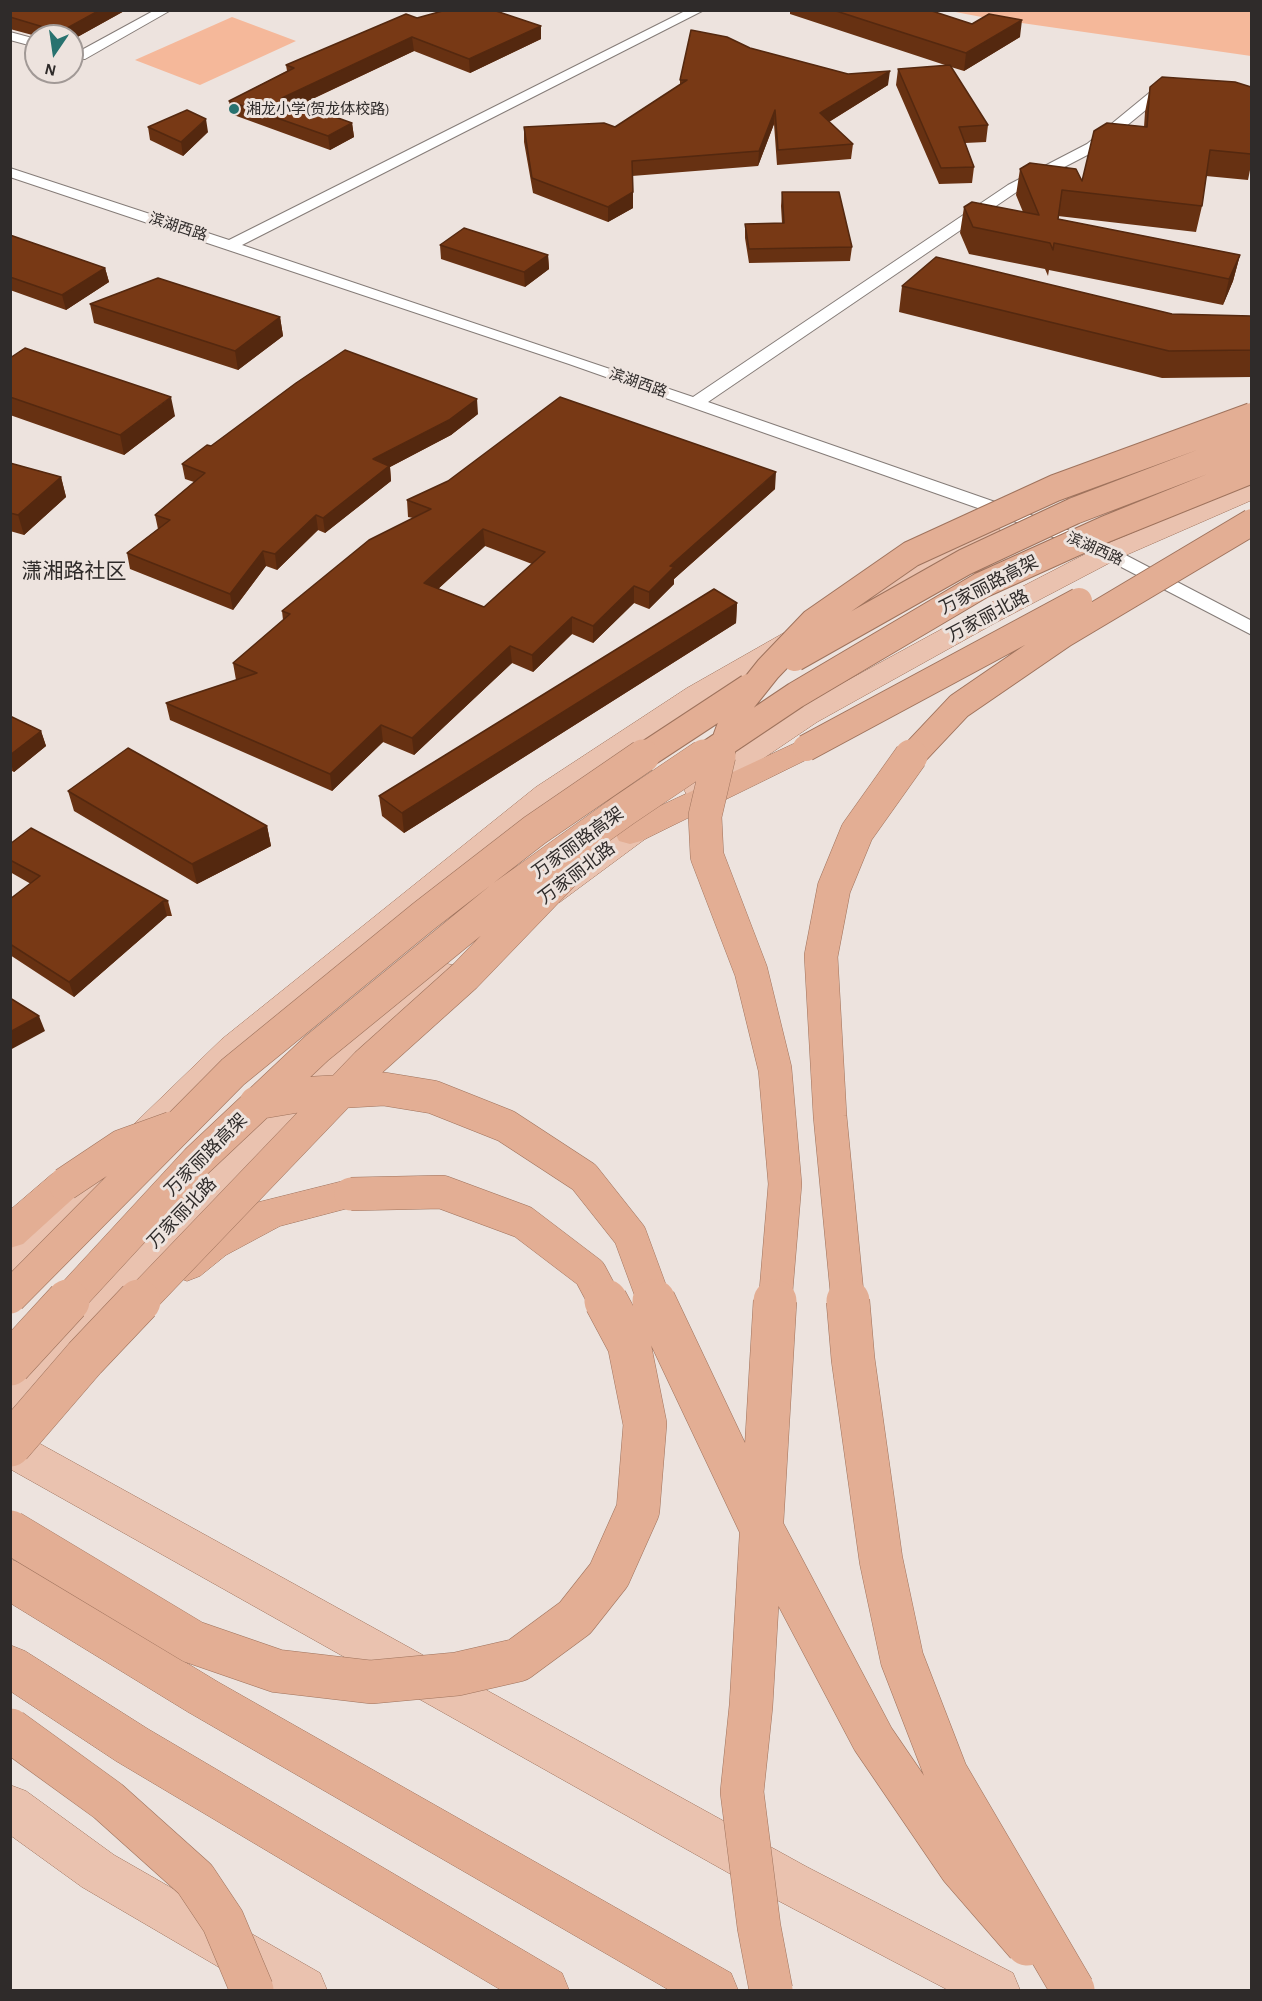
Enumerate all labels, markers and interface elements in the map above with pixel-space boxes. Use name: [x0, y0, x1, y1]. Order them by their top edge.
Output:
north arrow: [24, 24, 84, 84]
text: N: [43, 61, 58, 79]
place label: 湘龙小学(贺龙体校路): [246, 100, 390, 118]
marker: 湘龙小学(贺龙体校路): [227, 102, 241, 116]
street label: 滨湖西路: [147, 209, 209, 245]
street label: 滨湖西路: [607, 365, 669, 401]
street label: 滨湖西路: [1064, 529, 1126, 569]
street label: 万家丽路高架: [936, 551, 1042, 619]
district label: 潇湘路社区: [22, 559, 126, 585]
street label: 万家丽北路: [943, 585, 1033, 647]
street label: 万家丽路高架: [528, 803, 628, 883]
street label: 万家丽北路: [535, 837, 619, 909]
street label: 万家丽路高架: [160, 1109, 252, 1201]
street label: 万家丽北路: [143, 1173, 221, 1253]

